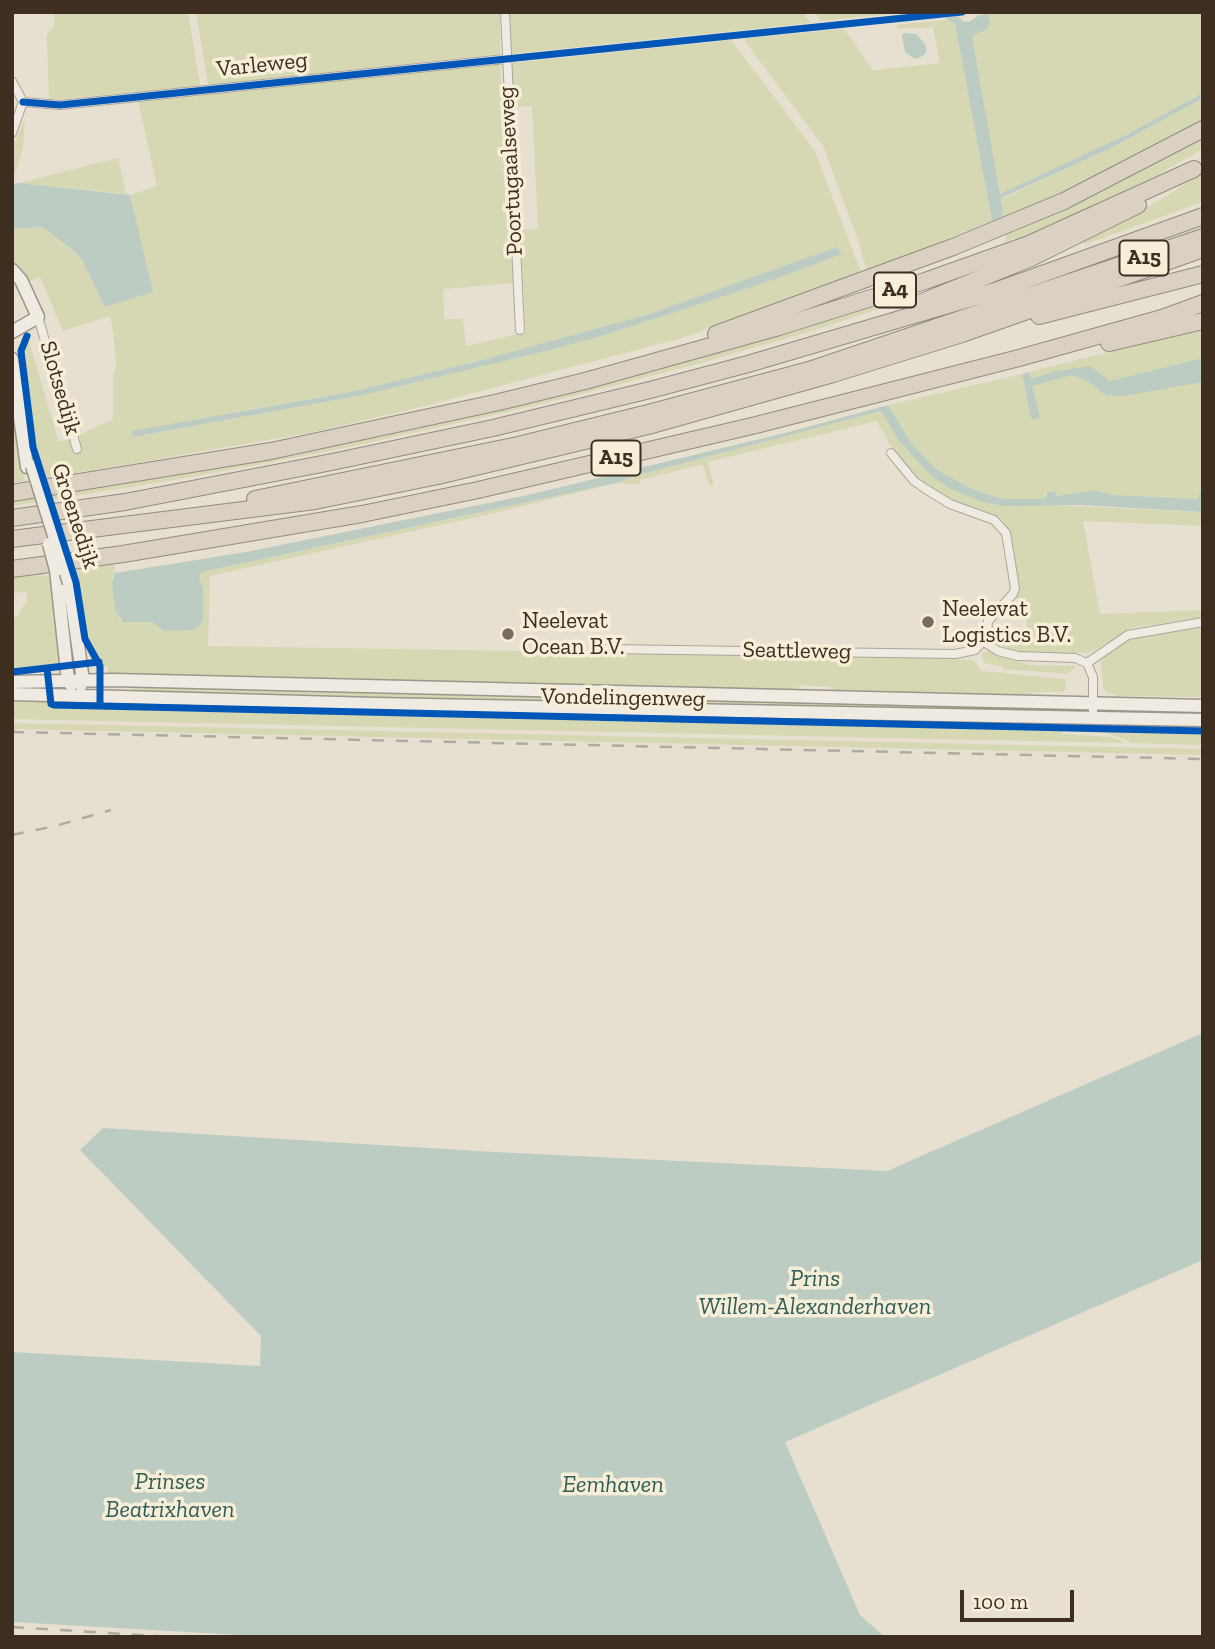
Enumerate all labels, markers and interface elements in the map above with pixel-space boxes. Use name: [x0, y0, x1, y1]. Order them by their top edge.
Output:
street label: Varleweg: [215, 46, 309, 84]
street label: Poortugaalseweg: [493, 86, 529, 256]
road number: A15: [1120, 240, 1168, 276]
road number: A4: [874, 272, 916, 308]
street label: Slotsedijk: [33, 338, 87, 438]
road number: A15: [592, 440, 640, 476]
street label: Groenedijk: [45, 460, 105, 572]
place label: Neelevat Logistics B.V.: [942, 595, 1071, 649]
place label: Neelevat Ocean B.V.: [522, 607, 625, 661]
marker: Neelevat Logistics B.V.: [920, 614, 936, 630]
marker: Neelevat Ocean B.V.: [500, 626, 516, 642]
street label: Seattleweg: [742, 636, 852, 666]
street label: Vondelingenweg: [541, 683, 705, 713]
water label: Prins Willem-Alexanderhaven: [699, 1265, 931, 1321]
water label: Prinses Beatrixhaven: [105, 1468, 235, 1524]
water label: Eemhaven: [562, 1471, 664, 1499]
scale bar: [963, 1576, 1077, 1620]
text: 100 m: [973, 1589, 1028, 1614]

